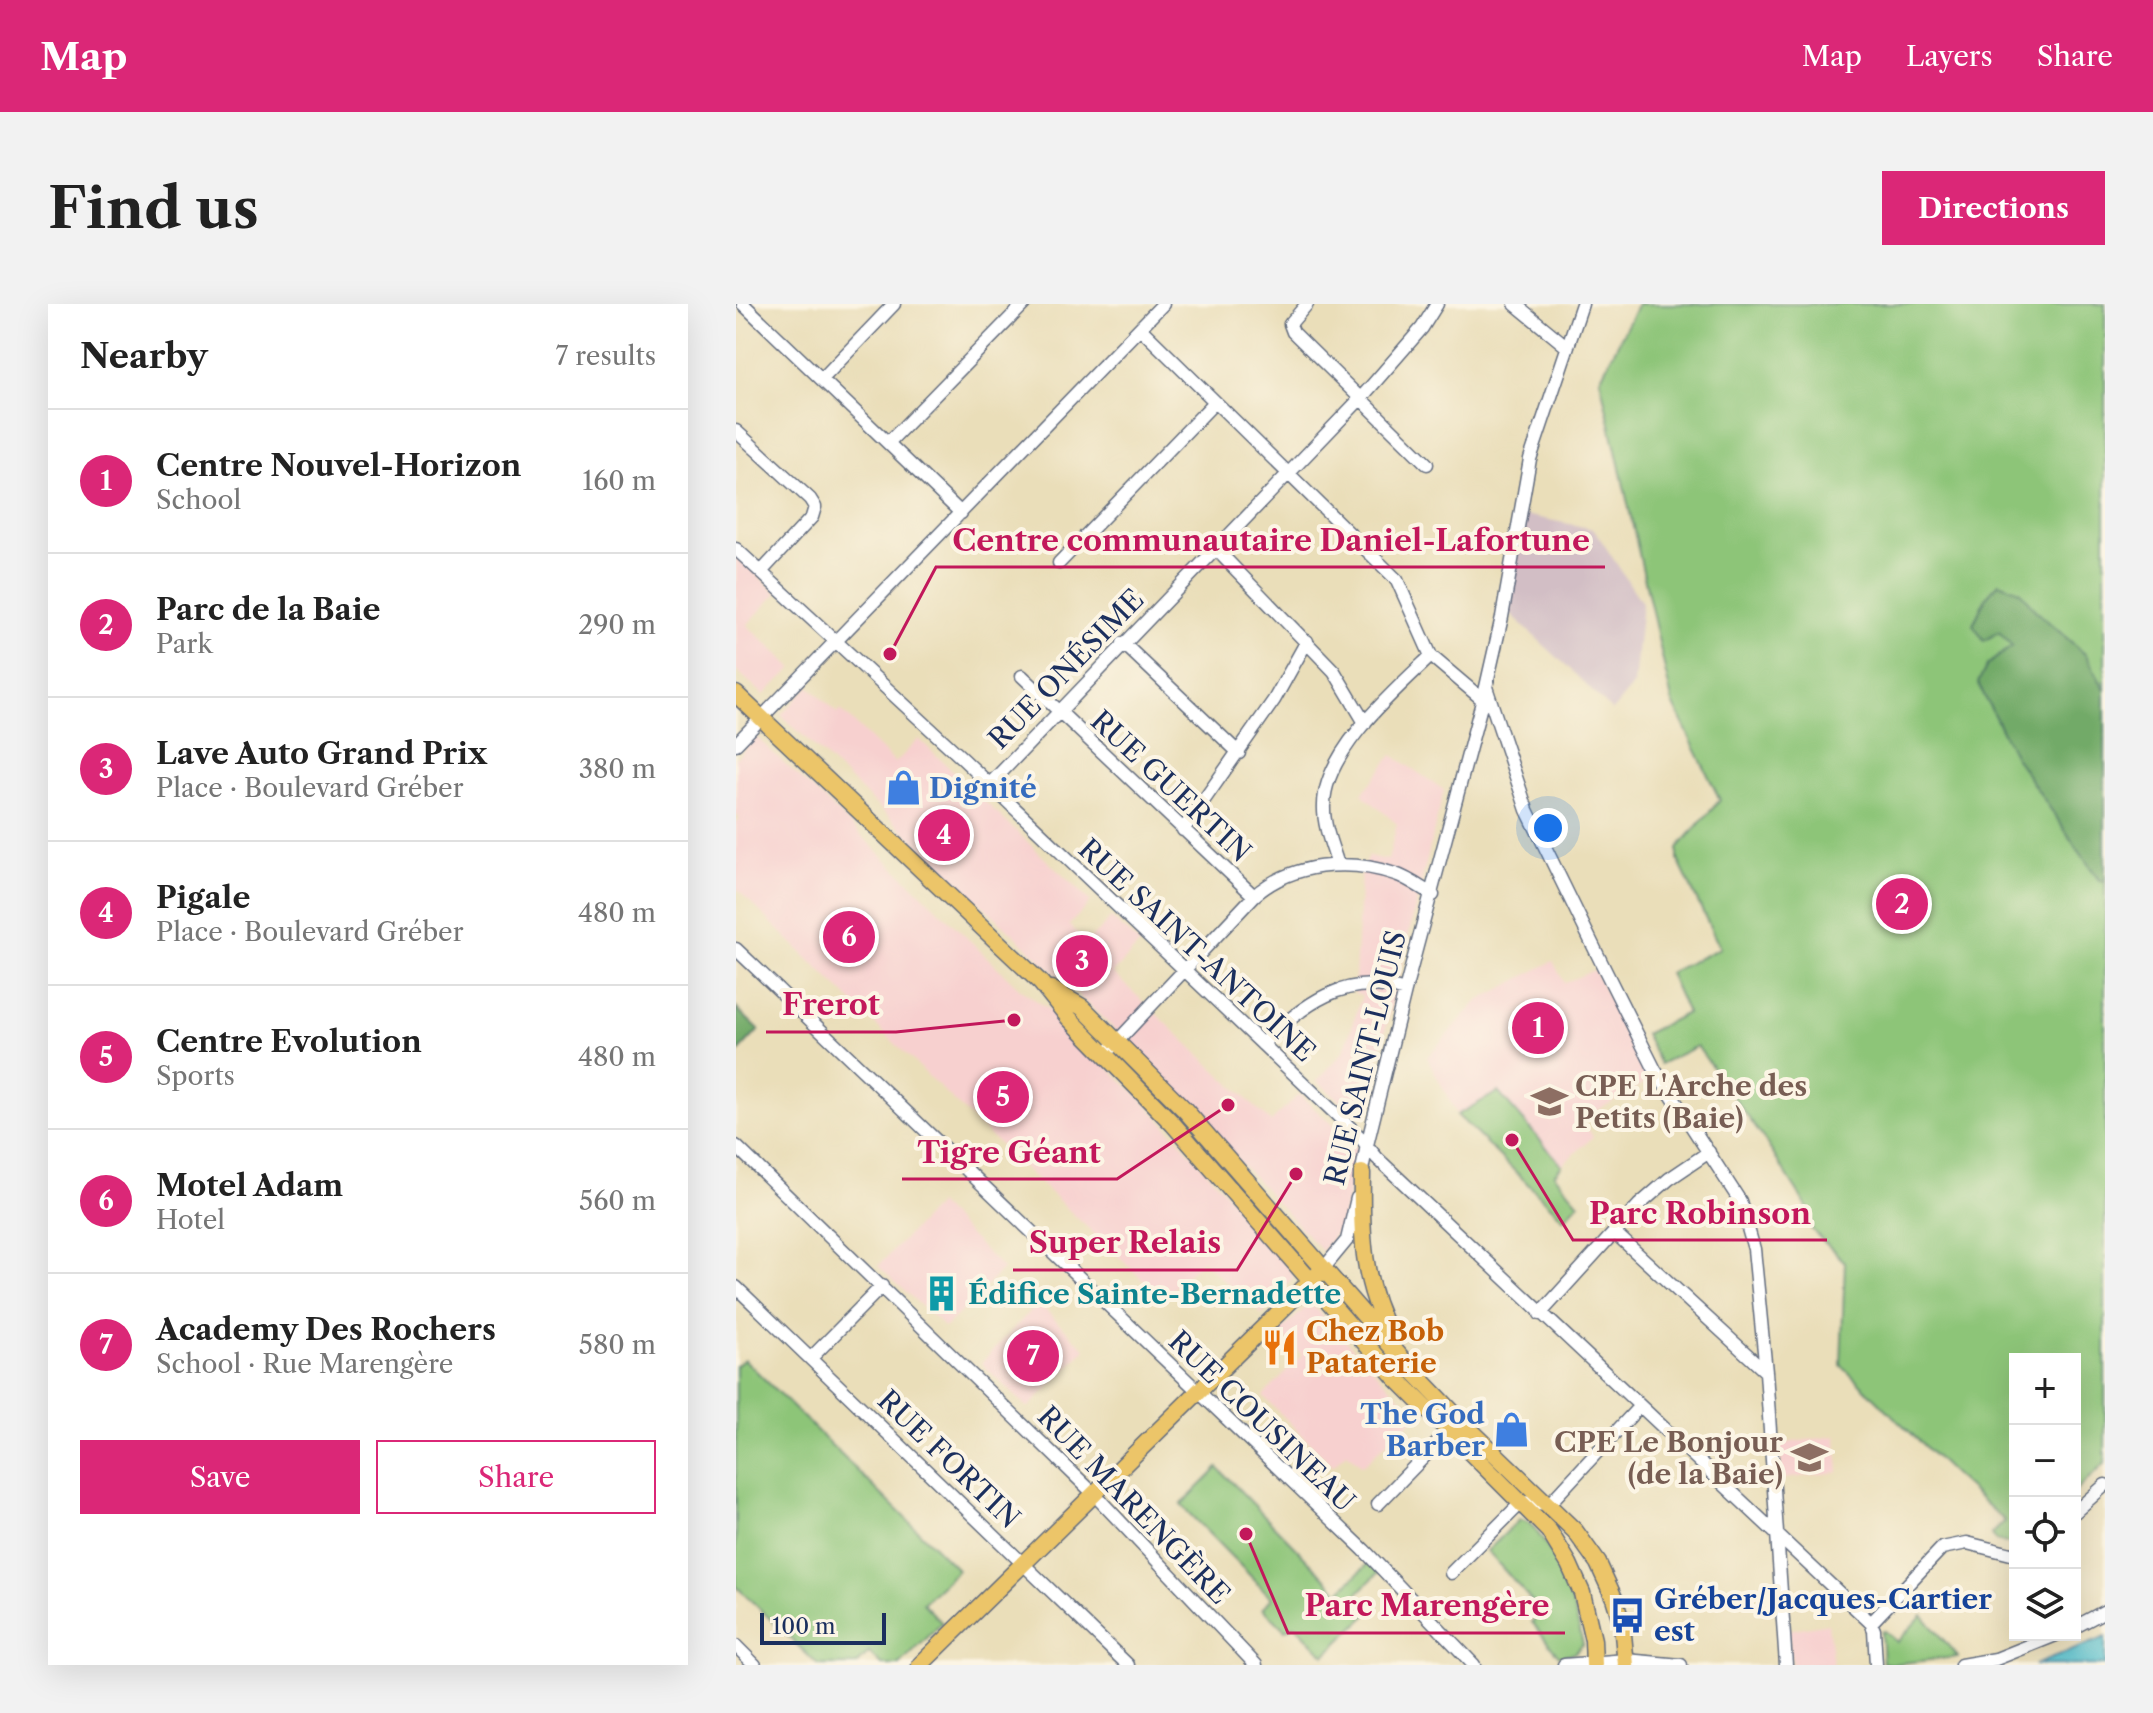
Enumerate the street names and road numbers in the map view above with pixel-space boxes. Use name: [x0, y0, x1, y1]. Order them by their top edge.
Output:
street label: RUE ONÉSIME: [981, 582, 1151, 756]
street label: RUE GUERTIN: [1084, 703, 1258, 869]
street label: RUE SAINT-ANTOINE: [1072, 831, 1322, 1069]
street label: RUE SAINT-LOUIS: [1317, 927, 1413, 1189]
street label: RUE COUSINEAU: [1162, 1323, 1362, 1519]
street label: RUE FORTIN: [871, 1383, 1027, 1535]
street label: RUE MARENGÈRE: [1031, 1399, 1237, 1611]

